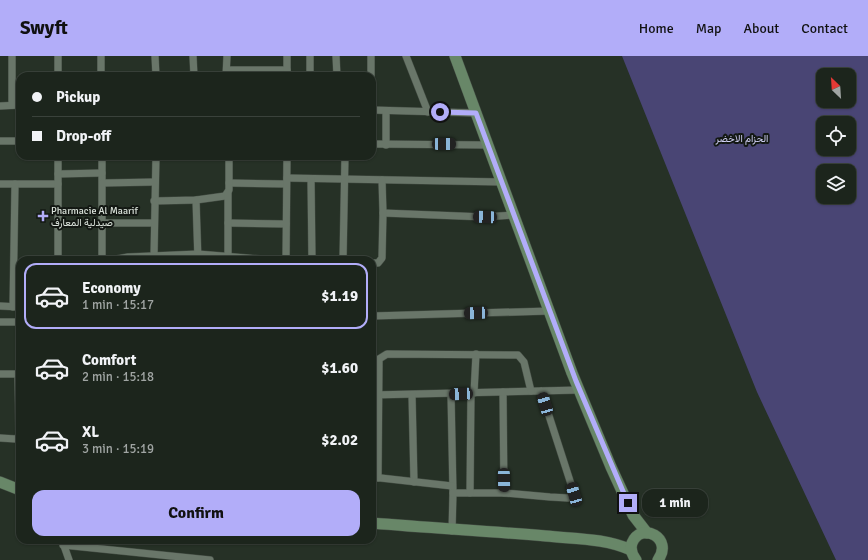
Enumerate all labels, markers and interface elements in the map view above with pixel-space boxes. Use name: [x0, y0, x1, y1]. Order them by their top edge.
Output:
text: Swyft: [20, 16, 68, 40]
text: Home: [639, 20, 674, 37]
text: Map: [696, 20, 721, 37]
text: About: [743, 20, 779, 37]
text: Contact: [801, 20, 848, 37]
north arrow: [816, 68, 856, 108]
map controls: [816, 68, 856, 204]
text: Pickup: [56, 88, 100, 106]
route start: [431, 103, 449, 121]
button: locate: [816, 116, 856, 156]
text: Drop-off: [56, 127, 111, 145]
park label: الحزام الاخضر: [715, 133, 768, 145]
car: [432, 138, 456, 150]
button: layers: [816, 164, 856, 204]
place label: Pharmacie Al Maarif صيدلية المعارف: [51, 205, 138, 229]
marker: Pharmacie Al Maarif صيدلية المعارف: [38, 211, 48, 221]
car: [473, 211, 497, 223]
icon: car: [34, 278, 70, 314]
text: Economy: [82, 279, 141, 297]
text: $1.19: [321, 287, 358, 305]
text: 1 min · 15:17: [82, 297, 154, 313]
car: [464, 307, 488, 319]
icon: car: [34, 350, 70, 386]
text: Comfort: [82, 351, 136, 369]
text: $1.60: [321, 359, 358, 377]
text: 2 min · 15:18: [82, 369, 154, 385]
car: [449, 387, 473, 401]
car: [536, 391, 554, 417]
icon: car: [34, 422, 70, 458]
text: XL: [82, 423, 99, 441]
text: $2.02: [321, 431, 358, 449]
text: 3 min · 15:19: [82, 441, 154, 457]
car: [498, 468, 510, 492]
car: [565, 481, 583, 507]
callout: 1 min: [642, 489, 708, 517]
button: Confirm: [32, 490, 360, 536]
route end: [619, 494, 637, 512]
text: 1 min: [659, 495, 691, 511]

